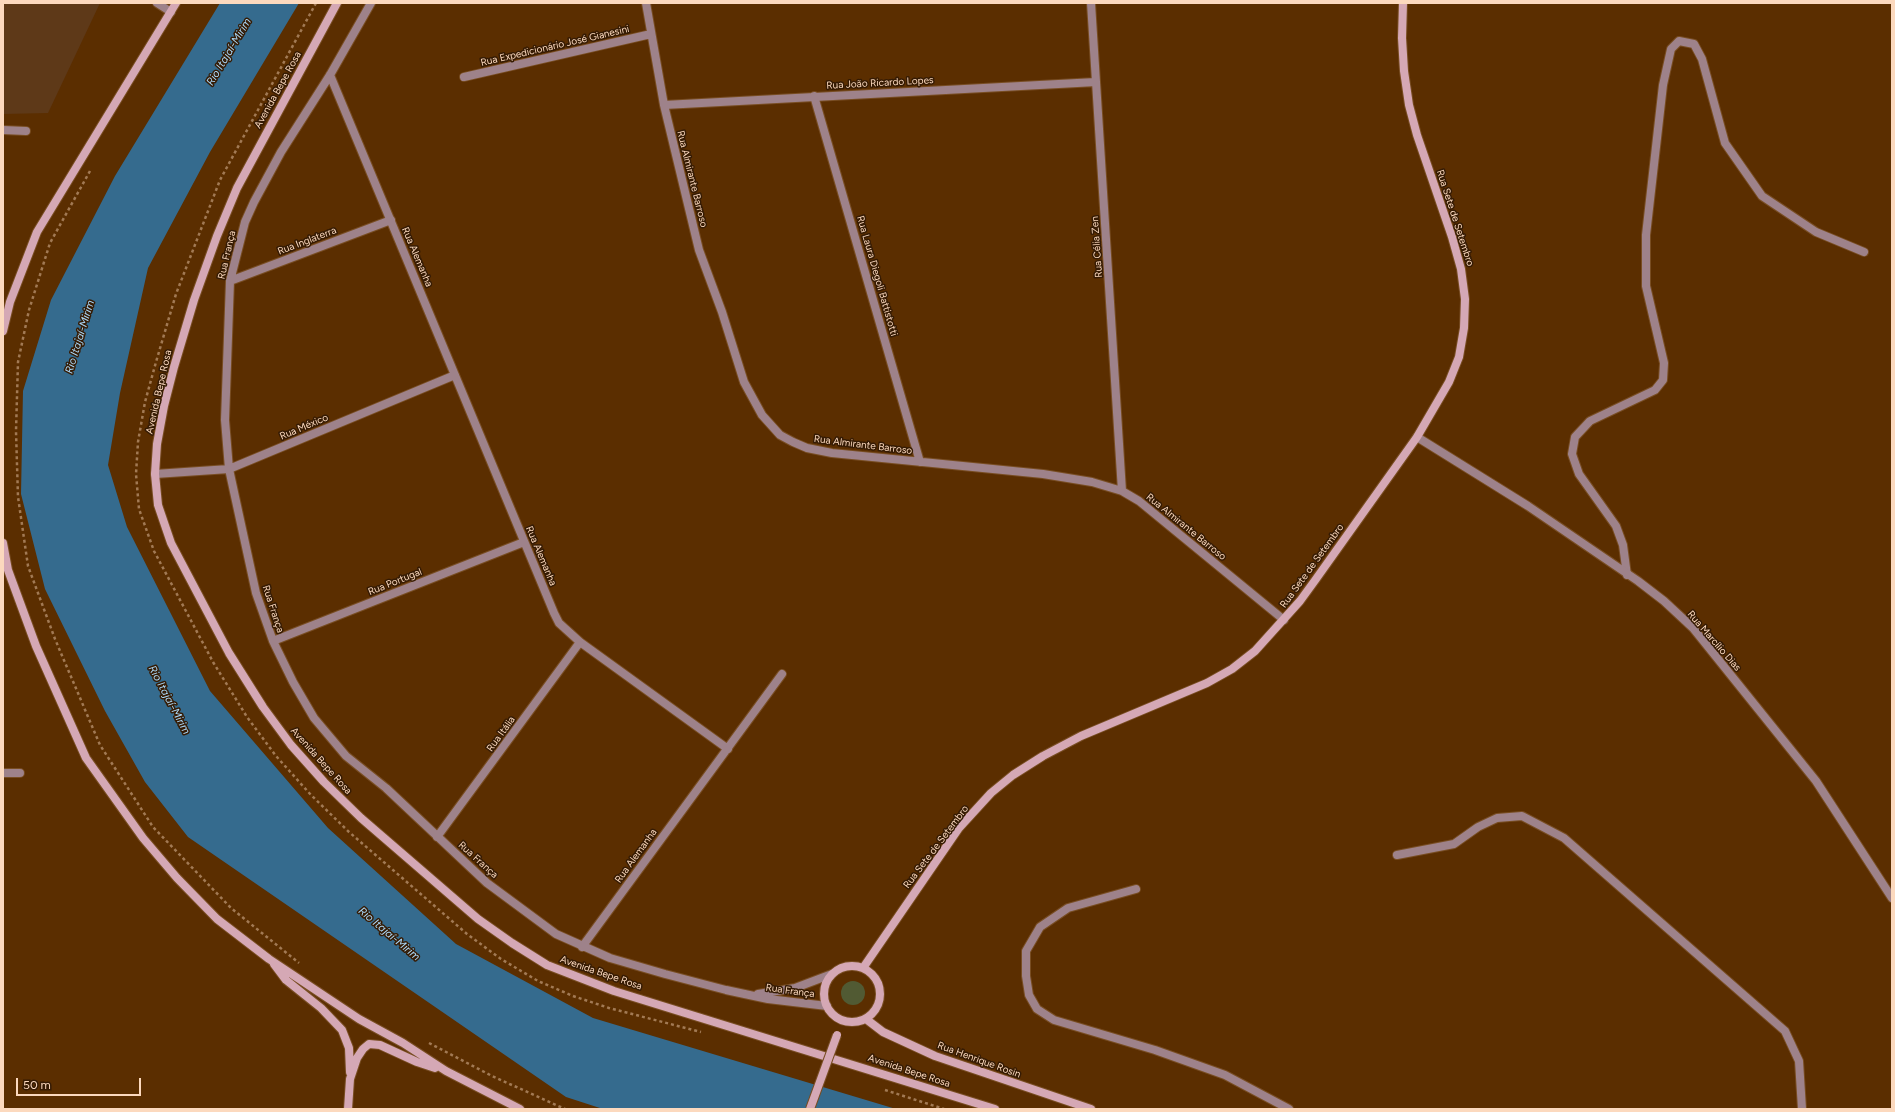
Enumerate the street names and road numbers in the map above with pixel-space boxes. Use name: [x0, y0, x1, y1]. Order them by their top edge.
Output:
street label: Rua Expedicionário José Gianesini: [479, 23, 631, 69]
street label: Avenida Bepe Rosa: [252, 50, 304, 130]
street label: Rua João Ricardo Lopes: [826, 74, 934, 92]
street label: Rua Almirante Barroso: [674, 129, 710, 229]
street label: Rua Sete de Setembro: [1434, 168, 1476, 268]
street label: Rua Laura Diegoli Battistotti: [854, 214, 900, 338]
street label: Rua Célia Zen: [1089, 216, 1105, 278]
street label: Rua Inglaterra: [276, 224, 338, 258]
street label: Rua Alemanha: [399, 225, 435, 289]
street label: Rua França: [216, 230, 238, 280]
street label: Avenida Bepe Rosa: [144, 349, 174, 435]
street label: Rua México: [278, 411, 330, 443]
street label: Rua Almirante Barroso: [813, 433, 913, 457]
street label: Rua Almirante Barroso: [1144, 491, 1228, 563]
street label: Rua Sete de Setembro: [1278, 522, 1346, 610]
street label: Rua Alemanha: [523, 524, 559, 588]
street label: Rua Portugal: [366, 566, 424, 598]
street label: Rua França: [260, 584, 286, 634]
street label: Rua Marcílio Dias: [1685, 608, 1743, 674]
street label: Rua Itália: [484, 714, 518, 754]
street label: Avenida Bepe Rosa: [288, 725, 354, 797]
street label: Rua Sete de Setembro: [901, 803, 971, 891]
street label: Rua Alemanha: [612, 827, 660, 885]
street label: Rua França: [456, 839, 500, 881]
street label: Avenida Bepe Rosa: [559, 953, 643, 993]
street label: Rua França: [765, 982, 815, 1000]
street label: Rua Henrique Rosin: [936, 1039, 1022, 1081]
street label: Avenida Bepe Rosa: [866, 1052, 952, 1090]

